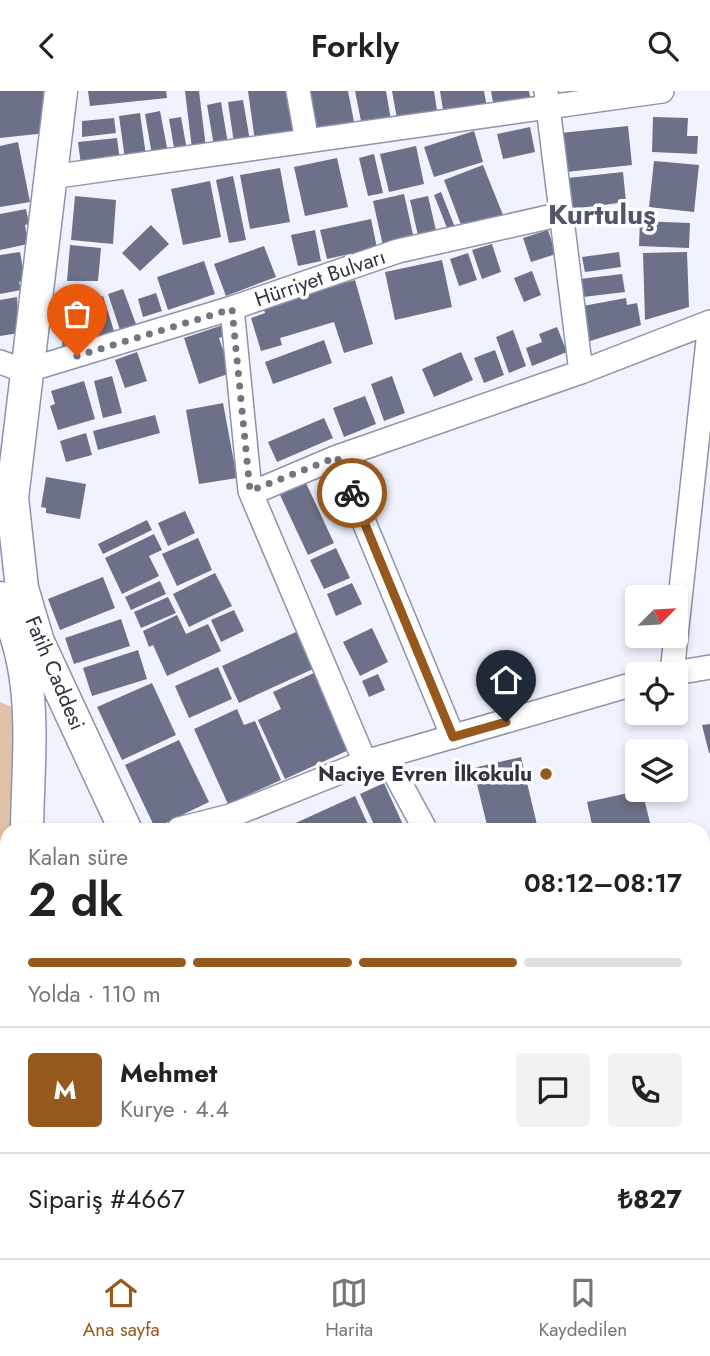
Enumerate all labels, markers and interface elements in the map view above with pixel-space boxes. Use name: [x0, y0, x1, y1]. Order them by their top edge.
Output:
text: Forkly: [311, 23, 399, 69]
icon: back: [28, 27, 66, 65]
icon: search: [644, 27, 682, 65]
district label: Kurtuluş: [548, 194, 656, 235]
street label: Hürriyet Bulvarı: [251, 242, 389, 314]
pin: [47, 284, 107, 356]
icon: bag: [58, 295, 96, 333]
courier: [317, 458, 387, 528]
icon: bike: [333, 474, 371, 512]
north arrow: [625, 585, 688, 647]
map controls: [625, 585, 688, 802]
street label: Fatih Caddesi: [18, 611, 92, 735]
pin: [476, 650, 536, 722]
icon: home: [487, 661, 525, 699]
button: locate: [625, 662, 688, 725]
button: layers: [625, 739, 688, 802]
place label: Naciye Evren İlkokulu: [318, 759, 532, 789]
marker: Naciye Evren İlkokulu: [538, 766, 554, 782]
text: Kalan süre: [28, 840, 128, 874]
text: 08:12–08:17: [524, 864, 682, 902]
text: 2 dk: [28, 867, 123, 933]
text: Yolda · 110 m: [28, 977, 161, 1011]
button: chat: [516, 1053, 590, 1127]
button: phone: [608, 1053, 682, 1127]
text: Mehmet: [120, 1054, 217, 1092]
text: M: [53, 1071, 77, 1109]
text: Kurye · 4.4: [120, 1092, 229, 1126]
text: Sipariş #4667: [28, 1180, 185, 1218]
text: ₺827: [618, 1180, 682, 1218]
tab: Ana sayfa: [83, 1274, 160, 1343]
tab: Harita: [325, 1274, 373, 1343]
tab: Kaydedilen: [539, 1274, 627, 1343]

